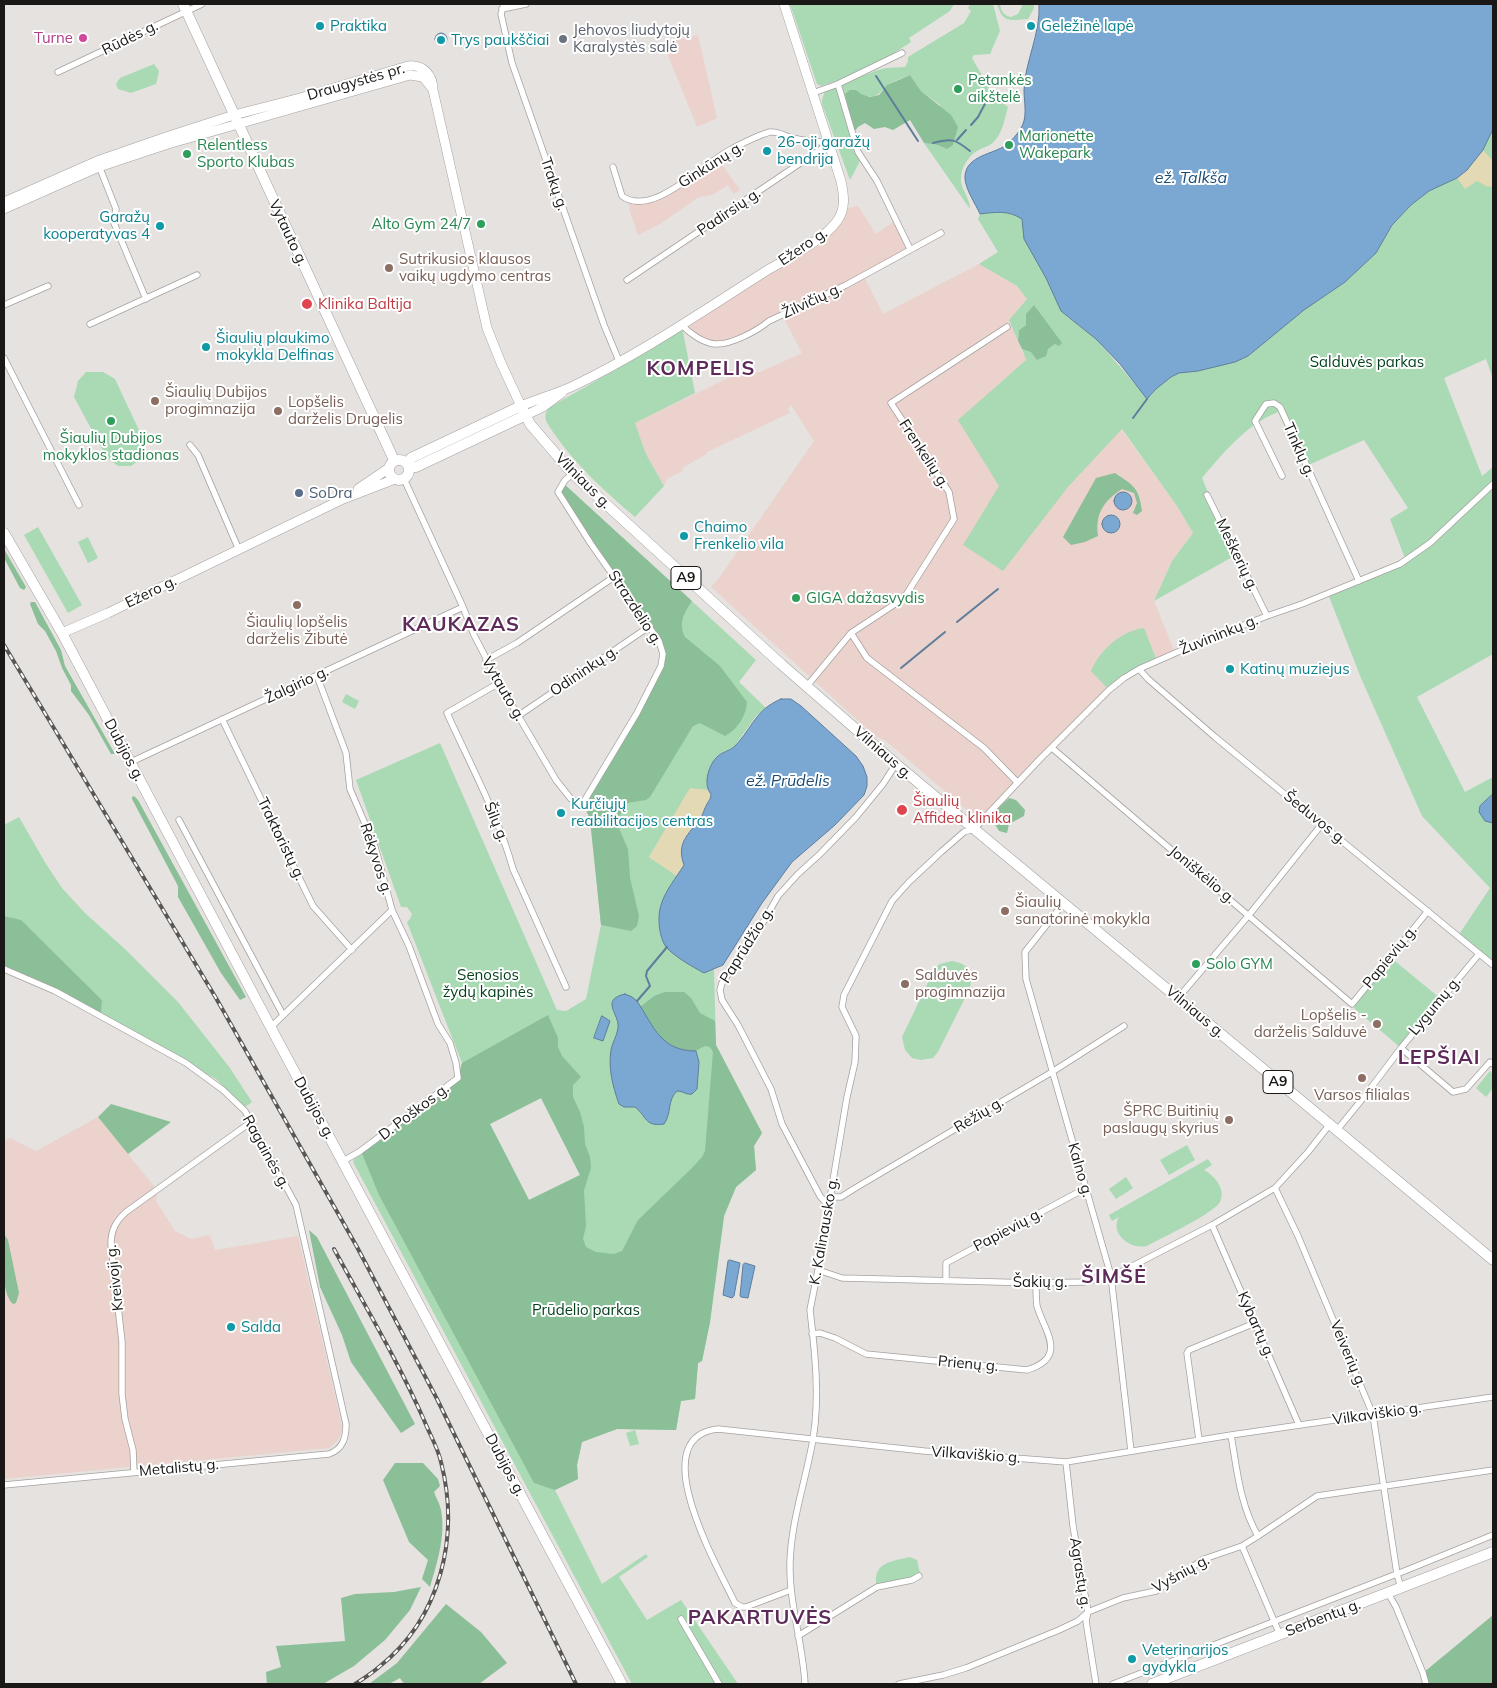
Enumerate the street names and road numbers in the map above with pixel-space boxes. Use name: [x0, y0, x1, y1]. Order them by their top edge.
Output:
street label: Rūdės g.: [99, 17, 161, 59]
street label: Draugystės pr.: [305, 59, 407, 105]
street label: Ginkūnų g.: [675, 138, 747, 192]
street label: Trakų g.: [537, 155, 571, 213]
street label: Padirsių g.: [694, 184, 764, 240]
street label: Vytauto g.: [265, 197, 311, 269]
street label: Ežero g.: [775, 224, 831, 270]
street label: Žilvičių g.: [779, 279, 845, 323]
street label: Frenkelių g.: [895, 416, 953, 492]
street label: Tinklų g.: [1279, 420, 1319, 480]
street label: Vilniaus g.: [551, 449, 615, 513]
street label: Meškerių g.: [1212, 516, 1262, 594]
road number: A9: [671, 566, 701, 590]
street label: Strazdelio g.: [604, 567, 666, 649]
street label: Ežero g.: [122, 572, 180, 612]
street label: Žuvininkų g.: [1177, 611, 1261, 659]
street label: Odininkų g.: [547, 642, 621, 700]
street label: Vytauto g.: [477, 654, 529, 724]
street label: Žalgirio g.: [262, 662, 332, 708]
street label: Dubijos g.: [100, 716, 148, 784]
street label: Vilniaus g.: [850, 723, 916, 783]
street label: Šeduvos g.: [1280, 787, 1350, 849]
street label: Traktoristų g.: [253, 795, 309, 883]
street label: Šilų g.: [480, 799, 512, 845]
street label: Rėkyvos g.: [356, 821, 396, 897]
street label: Joniškėlio g.: [1165, 842, 1239, 908]
street label: Paprūdžio g.: [716, 903, 778, 987]
street label: Papievių g.: [1359, 922, 1421, 992]
street label: Lygumų g.: [1405, 973, 1465, 1039]
street label: Vilniaus g.: [1162, 982, 1228, 1042]
road number: A9: [1263, 1070, 1293, 1094]
street label: Dubijos g.: [290, 1074, 338, 1142]
street label: D. Poškos g.: [375, 1080, 453, 1144]
street label: Rėžių g.: [951, 1093, 1007, 1137]
street label: Ragainės g.: [238, 1112, 294, 1192]
street label: Kalno g.: [1064, 1141, 1096, 1199]
street label: K. Kalinausko g.: [806, 1176, 842, 1286]
street label: Papievių g.: [970, 1204, 1046, 1256]
street label: Kreivoji g.: [103, 1244, 127, 1312]
street label: Šakių g.: [1013, 1273, 1067, 1291]
street label: Kybartų g.: [1233, 1289, 1279, 1361]
street label: Veiverių g.: [1326, 1318, 1370, 1390]
street label: Prienų g.: [937, 1352, 999, 1376]
street label: Vilkaviškio g.: [1331, 1399, 1423, 1429]
street label: Dubijos g.: [481, 1431, 529, 1499]
street label: Vilkaviškio g.: [931, 1443, 1021, 1467]
street label: Metalistų g.: [138, 1456, 220, 1480]
street label: Agrastų g.: [1065, 1536, 1095, 1610]
street label: Vyšnių g.: [1149, 1551, 1213, 1597]
street label: Serbentų g.: [1283, 1595, 1363, 1641]

